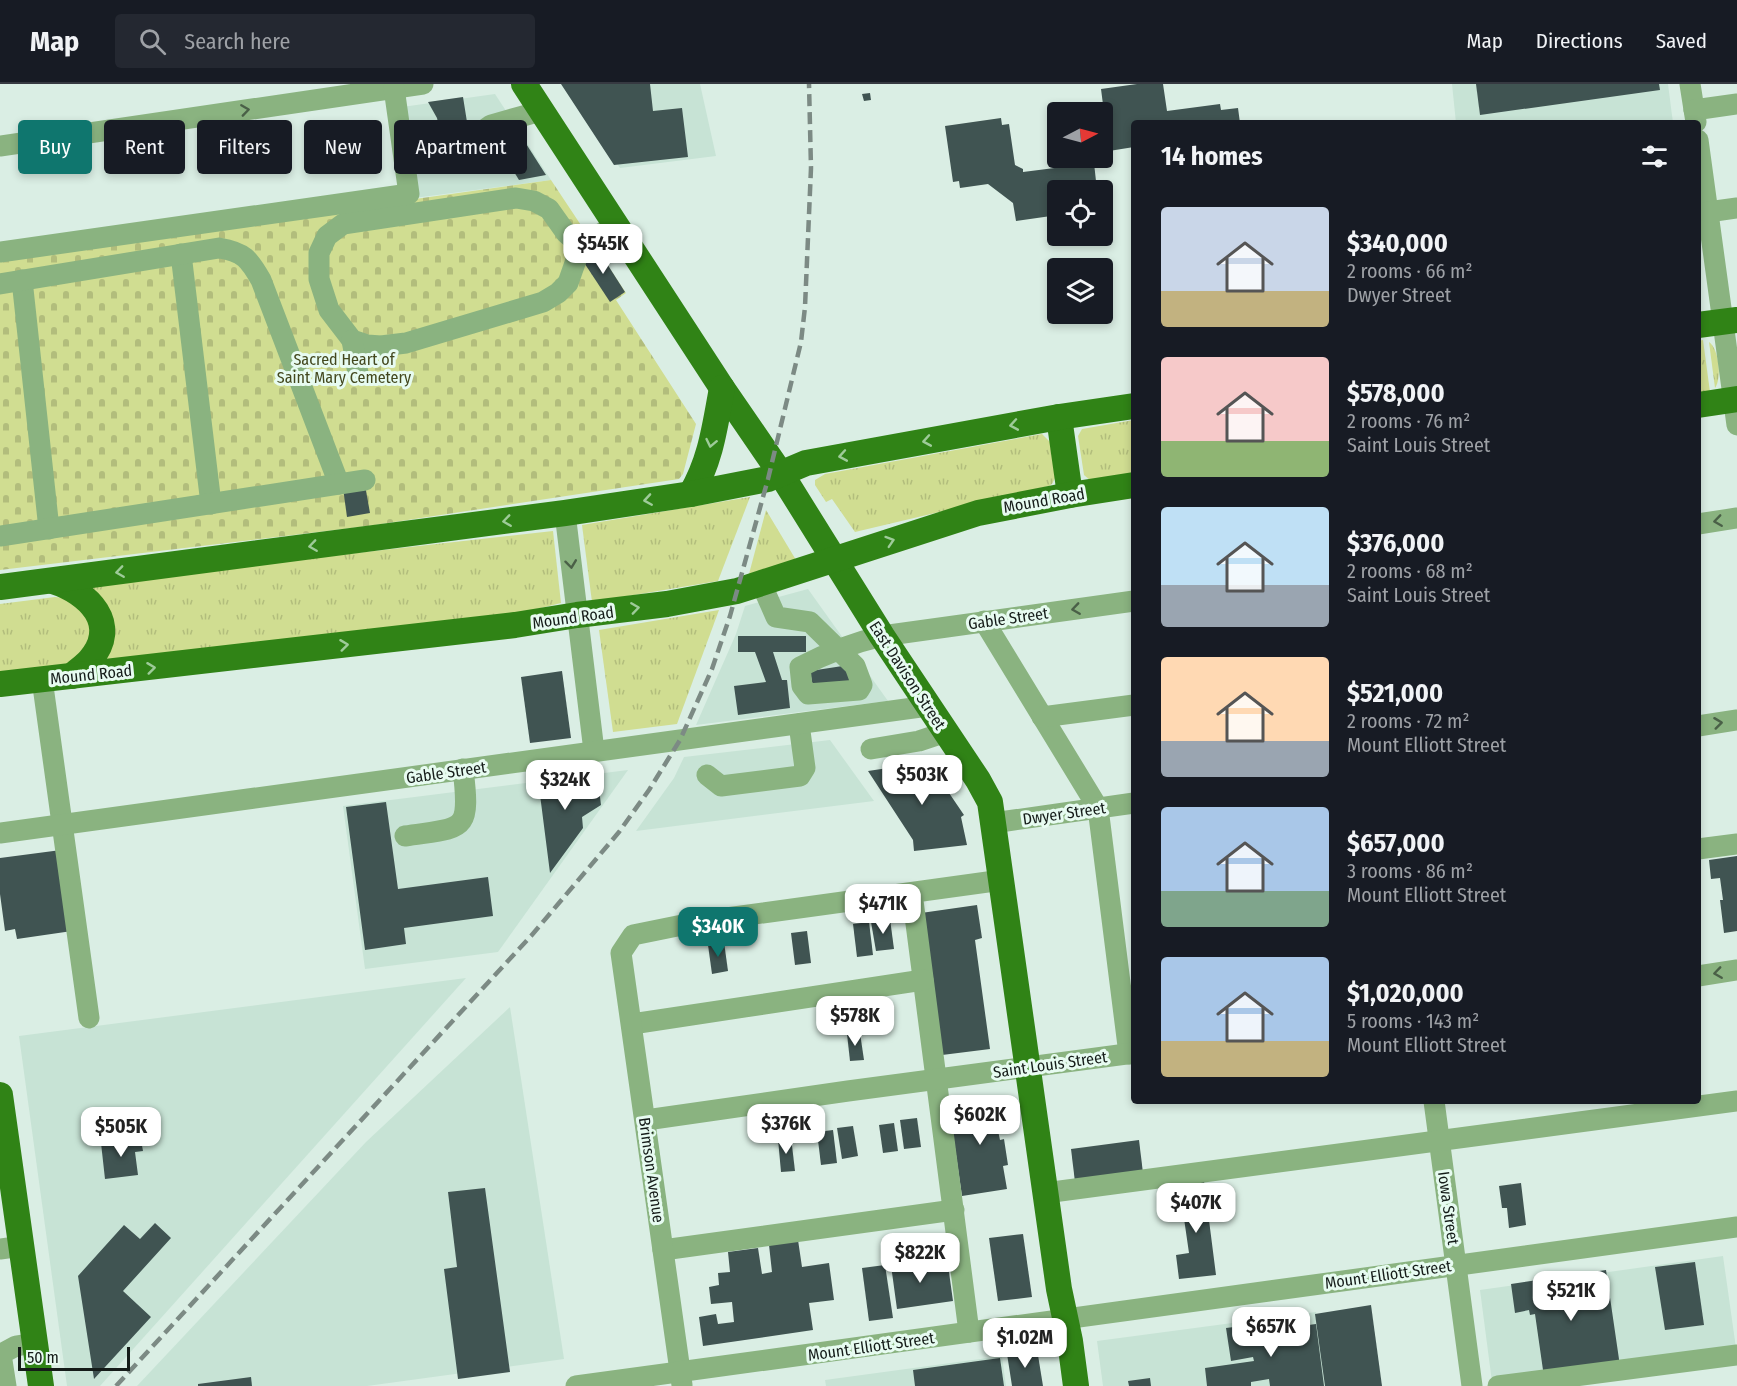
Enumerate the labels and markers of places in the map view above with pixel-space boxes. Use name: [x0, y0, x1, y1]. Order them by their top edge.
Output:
pin: $545K: [561, 224, 645, 275]
pin: $503K: [880, 755, 964, 806]
pin: $324K: [523, 760, 607, 811]
pin: $471K: [841, 884, 925, 935]
pin: $340K: [676, 907, 760, 958]
pin: $578K: [813, 996, 897, 1047]
pin: $602K: [938, 1095, 1022, 1146]
pin: $376K: [744, 1104, 828, 1155]
pin: $505K: [79, 1107, 163, 1158]
pin: $407K: [1154, 1183, 1238, 1234]
pin: $822K: [878, 1233, 962, 1284]
pin: $521K: [1529, 1271, 1613, 1322]
pin: $657K: [1229, 1307, 1313, 1358]
pin: $1.02M: [976, 1318, 1074, 1369]

